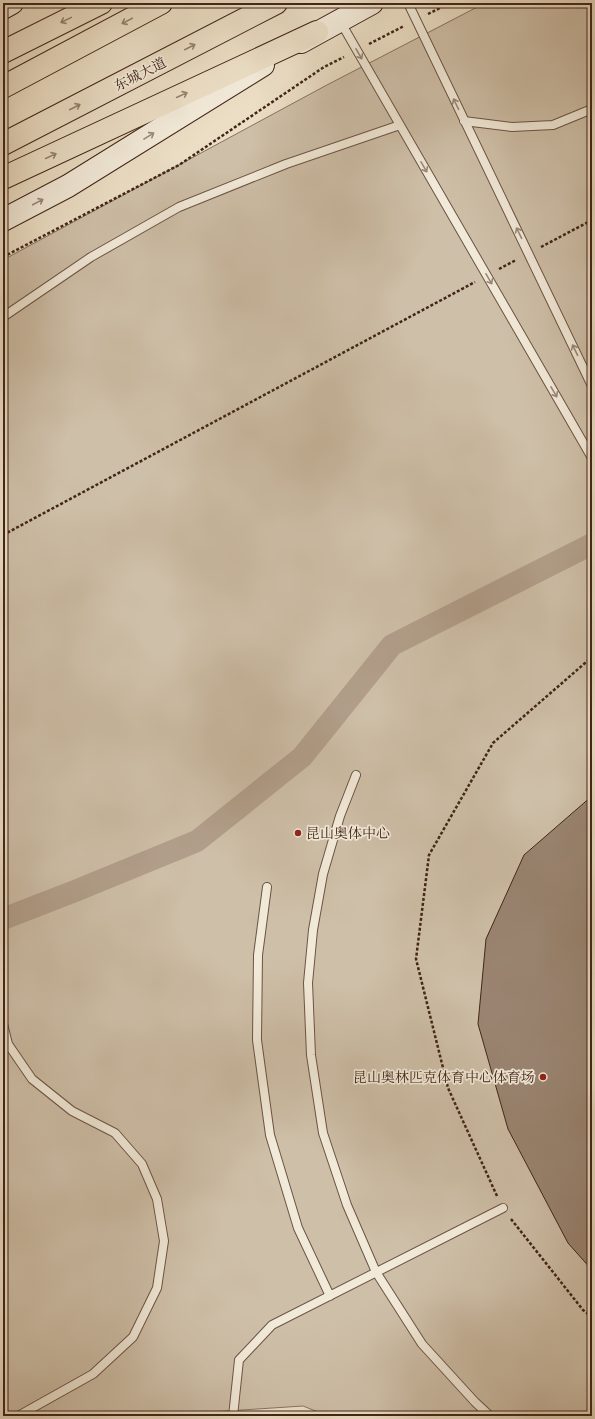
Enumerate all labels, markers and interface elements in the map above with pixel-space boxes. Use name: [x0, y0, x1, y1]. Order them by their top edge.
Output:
one-way arrow: [61, 17, 73, 24]
one-way arrow: [121, 18, 133, 25]
one-way arrow: [184, 43, 196, 51]
one-way arrow: [355, 48, 363, 60]
street label: 东城大道: [111, 54, 169, 95]
one-way arrow: [175, 91, 187, 98]
one-way arrow: [452, 98, 459, 110]
one-way arrow: [69, 103, 81, 110]
one-way arrow: [143, 131, 155, 139]
one-way arrow: [45, 152, 57, 159]
one-way arrow: [420, 161, 428, 173]
one-way arrow: [31, 198, 43, 205]
one-way arrow: [515, 228, 522, 240]
one-way arrow: [485, 273, 493, 285]
one-way arrow: [571, 345, 578, 357]
one-way arrow: [550, 386, 558, 398]
place label: 昆山奥体中心: [306, 825, 390, 842]
marker: 昆山奥体中心: [293, 828, 303, 838]
place label: 昆山奥林匹克体育中心体育场: [353, 1069, 535, 1086]
marker: 昆山奥林匹克体育中心体育场: [538, 1072, 548, 1082]

